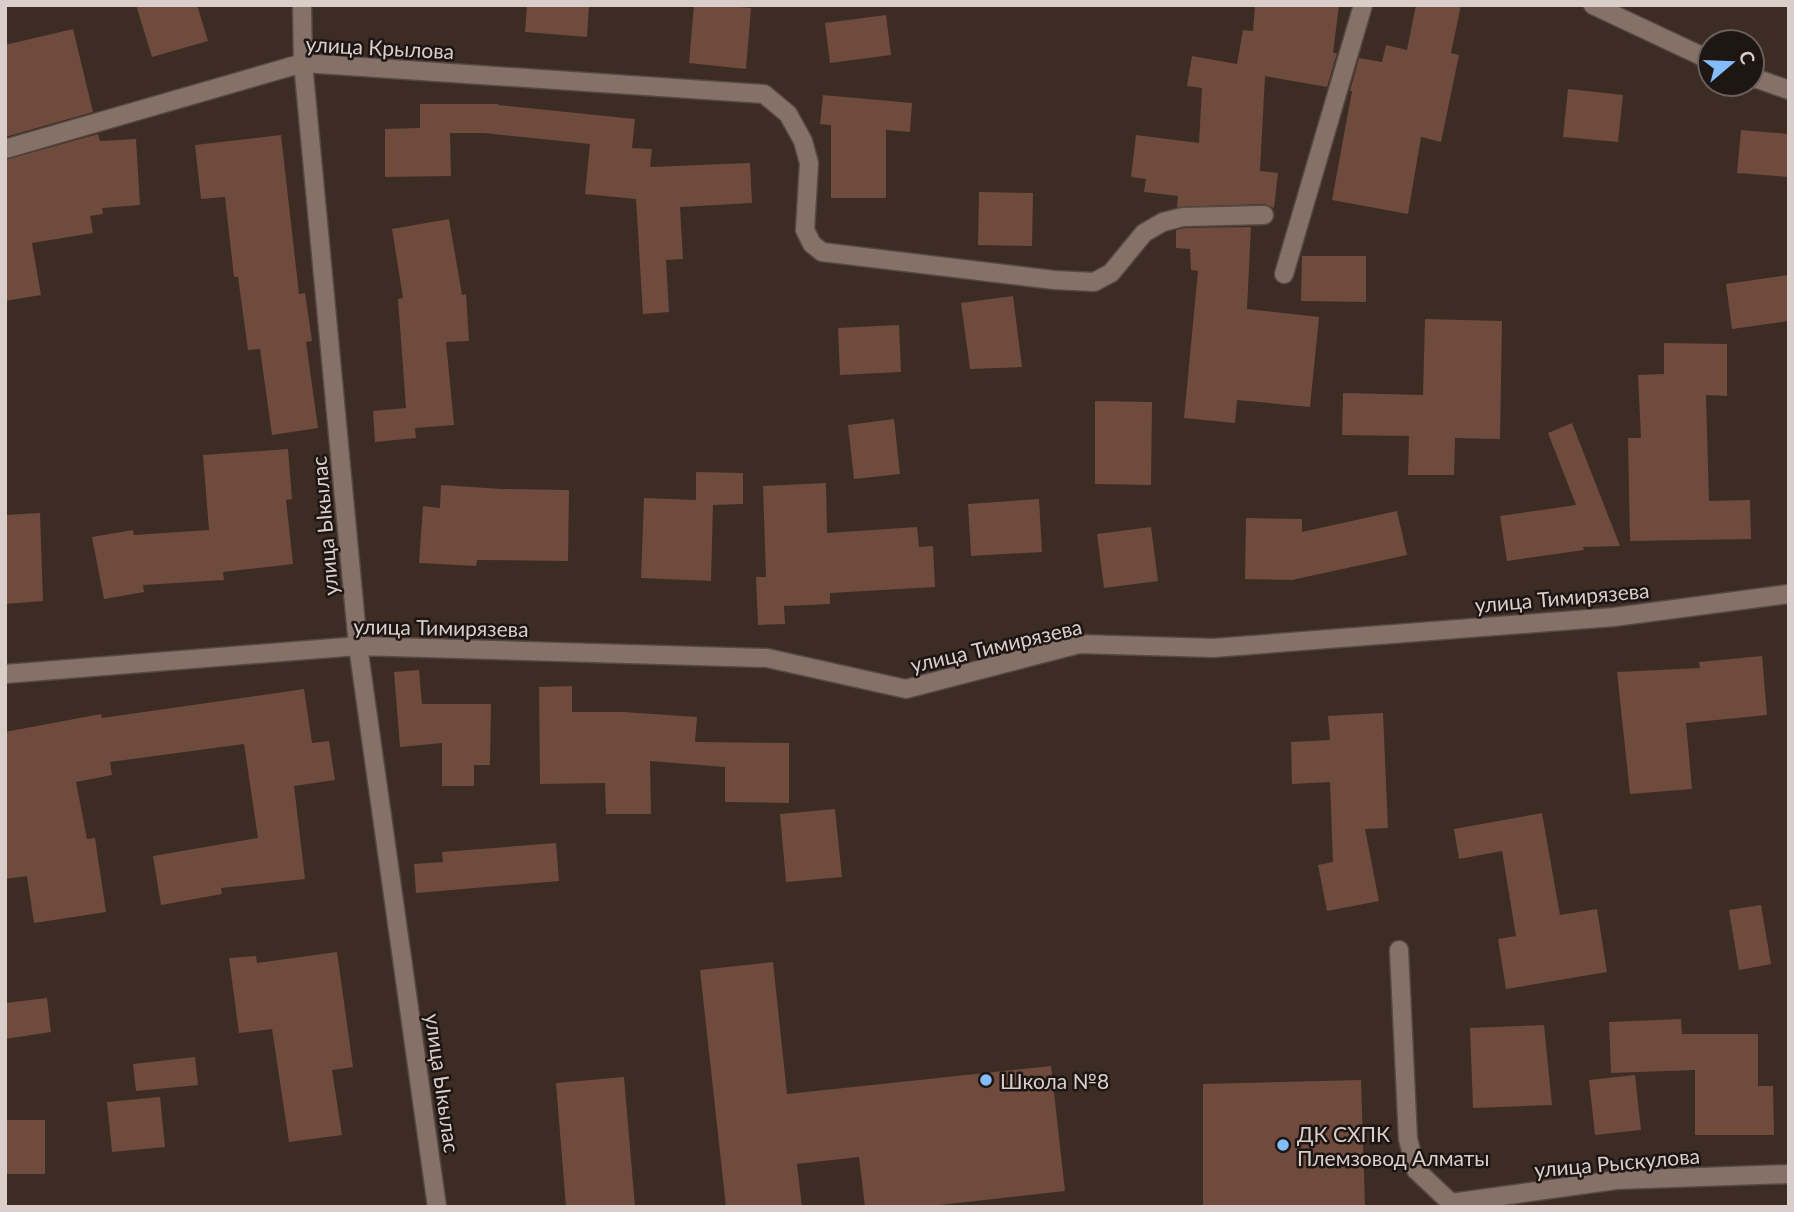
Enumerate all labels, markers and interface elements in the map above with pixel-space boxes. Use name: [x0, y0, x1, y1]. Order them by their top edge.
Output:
north arrow: [1696, 28, 1766, 98]
street label: улица Крылова: [305, 31, 455, 63]
text: С: [1735, 48, 1761, 67]
street label: улица Ыкылас: [305, 455, 343, 597]
street label: улица Тимирязева: [1474, 577, 1650, 617]
street label: улица Тимирязева: [353, 613, 529, 641]
street label: улица Тимирязева: [908, 613, 1084, 677]
street label: улица Ыкылас: [421, 1012, 465, 1154]
place label: Школа №8: [1000, 1068, 1109, 1093]
marker: Школа №8: [978, 1072, 994, 1088]
place label: ДК СХПК Племзовод Алматы: [1297, 1121, 1489, 1170]
marker: ДК СХПК Племзовод Алматы: [1275, 1137, 1291, 1153]
street label: улица Рыскулова: [1533, 1142, 1701, 1182]

